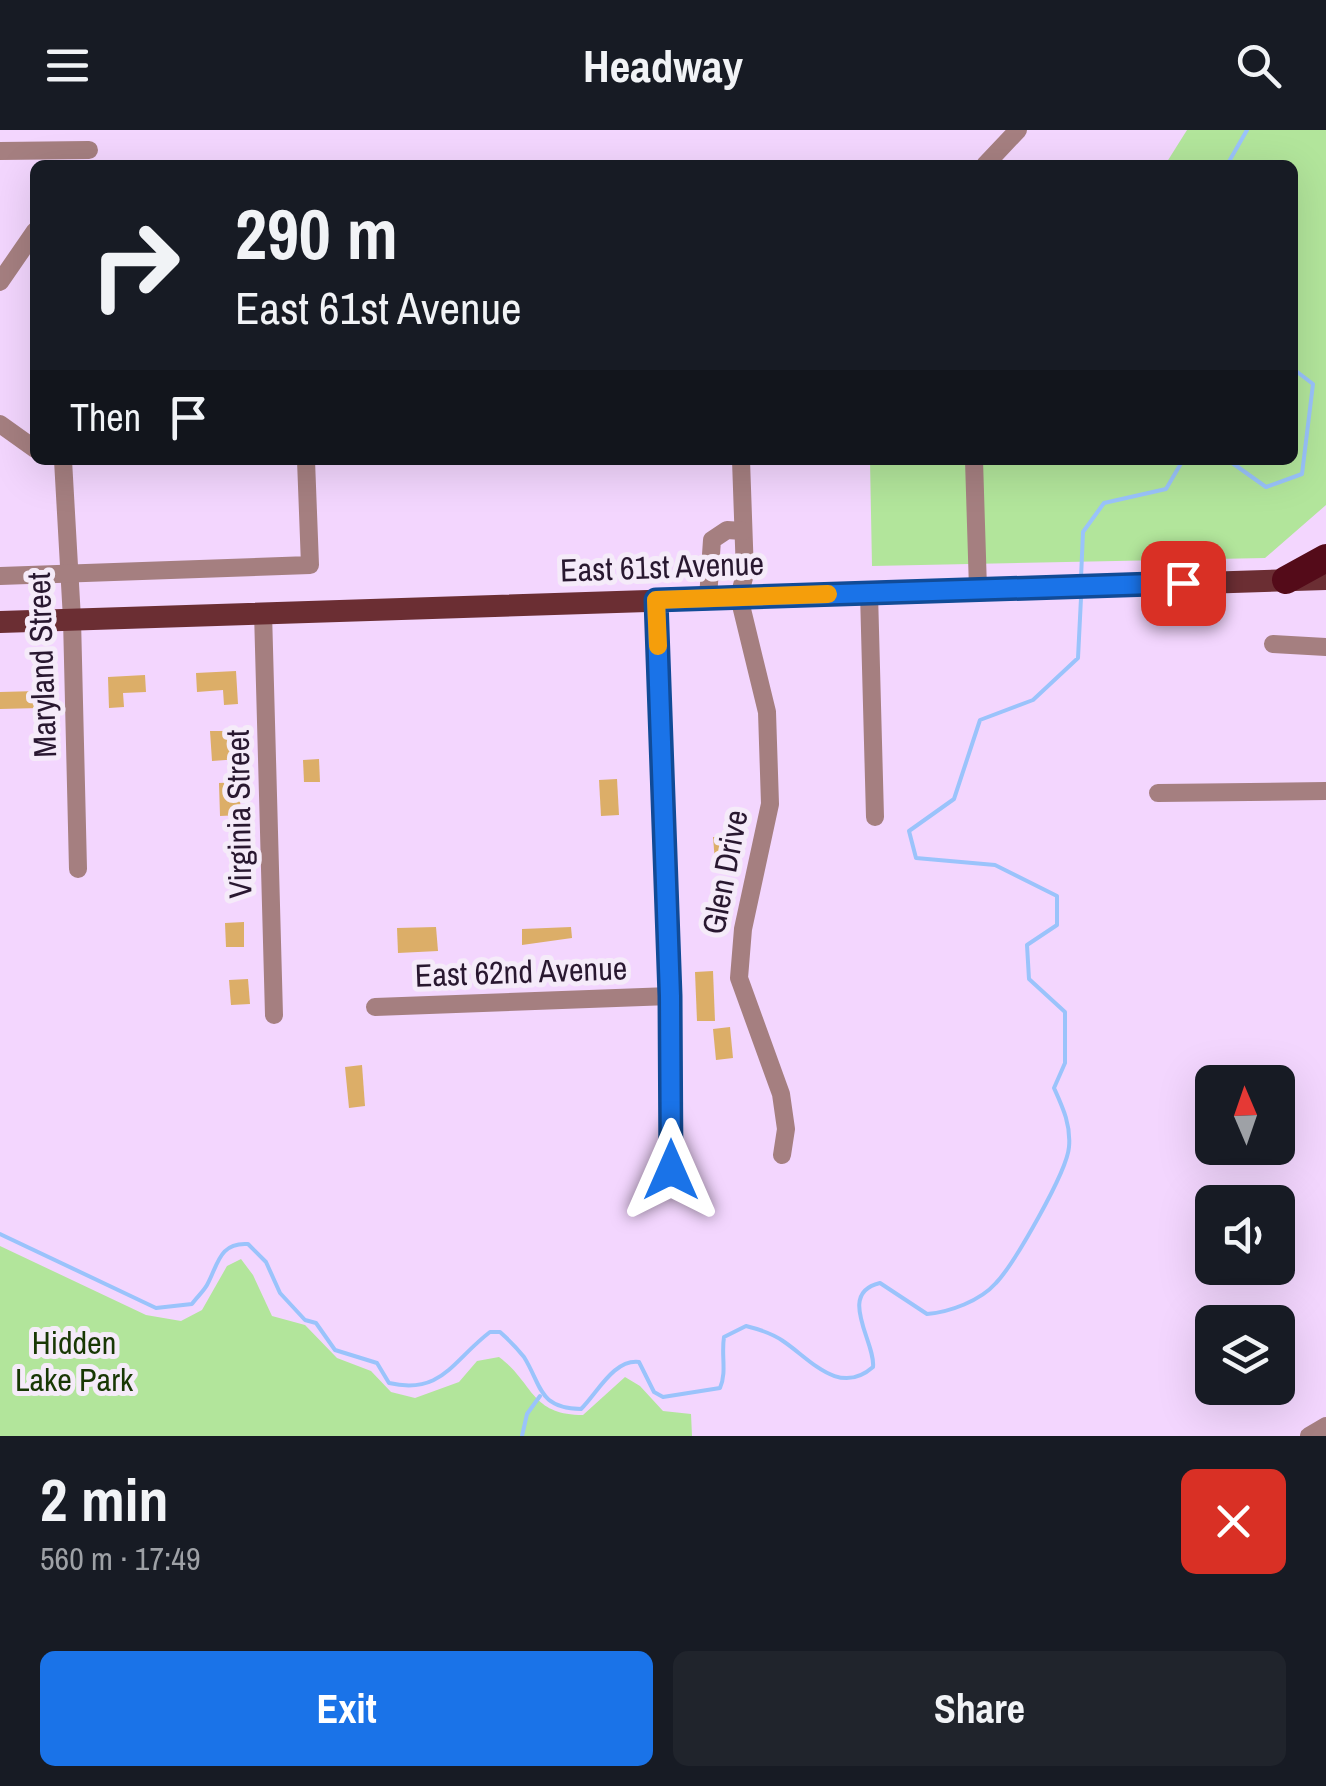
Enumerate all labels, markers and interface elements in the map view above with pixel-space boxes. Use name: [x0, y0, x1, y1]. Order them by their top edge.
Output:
text: Headway: [583, 35, 743, 96]
icon: menu: [40, 38, 95, 93]
icon: search: [1231, 38, 1286, 93]
text: 290 m: [235, 187, 398, 281]
icon: right: [70, 200, 200, 330]
text: East 61st Avenue: [235, 277, 522, 338]
icon: arrive: [161, 390, 216, 445]
text: Then: [70, 392, 141, 443]
street label: East 61st Avenue: [559, 541, 765, 592]
pin: [1141, 541, 1226, 626]
icon: arrive: [1156, 556, 1211, 611]
street label: Maryland Street: [17, 572, 66, 758]
street label: Virginia Street: [216, 729, 261, 899]
street label: Glen Drive: [691, 806, 758, 938]
street label: East 62nd Avenue: [414, 946, 628, 997]
north arrow: [1195, 1065, 1295, 1165]
map controls: [1195, 1065, 1295, 1405]
position arrow: [619, 1118, 723, 1222]
button: sound: [1195, 1185, 1295, 1285]
button: layers: [1195, 1305, 1295, 1405]
park label: Hidden Lake Park: [15, 1321, 134, 1401]
text: 2 min: [40, 1459, 169, 1540]
button: close: [1181, 1469, 1286, 1574]
text: 560 m · 17:49: [40, 1537, 200, 1580]
button: Exit: [40, 1651, 653, 1766]
button: Share: [673, 1651, 1286, 1766]

